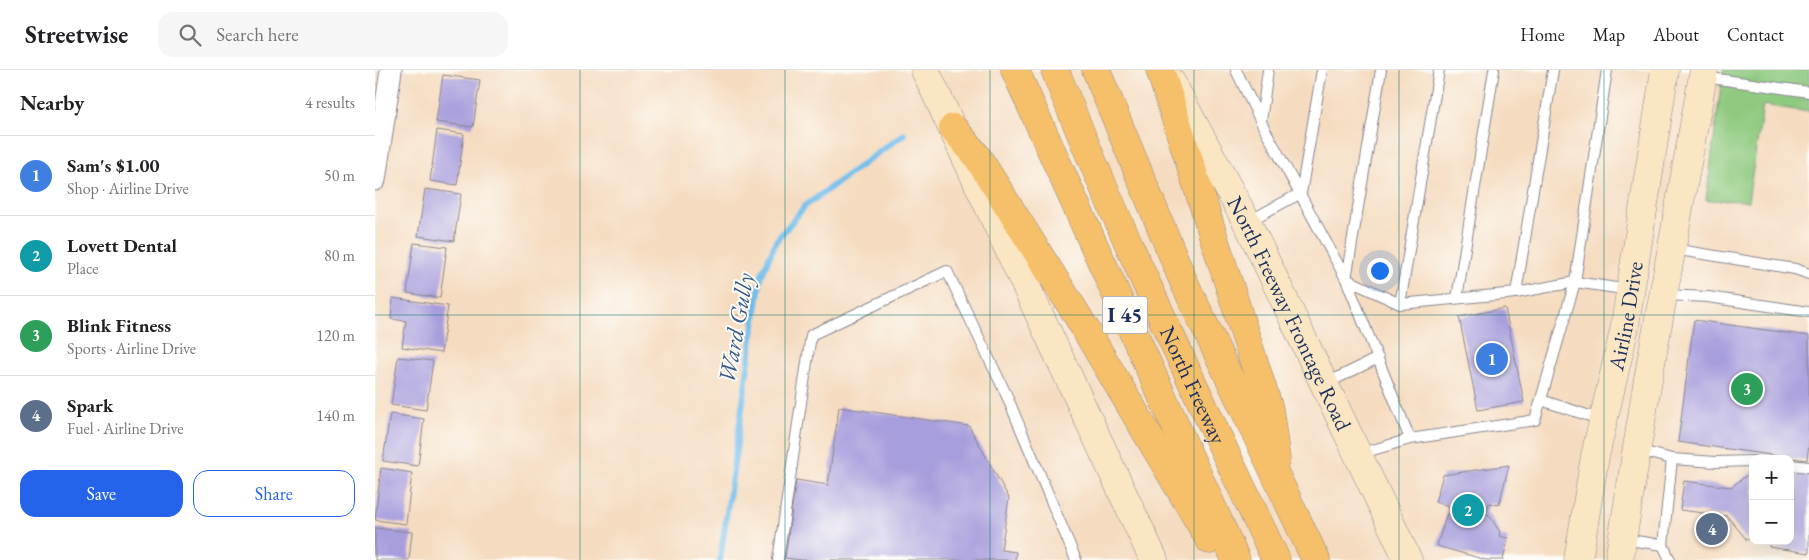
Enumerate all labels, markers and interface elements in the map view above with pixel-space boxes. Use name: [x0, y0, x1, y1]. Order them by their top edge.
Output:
search box: [158, 12, 508, 57]
text: Streetwise: [25, 19, 128, 50]
icon: search: [176, 21, 204, 49]
text: Search here: [216, 22, 299, 47]
text: Home: [1520, 23, 1565, 46]
text: Map: [1593, 23, 1625, 46]
text: About: [1653, 23, 1699, 46]
text: Contact: [1727, 23, 1784, 46]
text: Nearby: [20, 89, 84, 116]
text: 4 results: [305, 92, 355, 113]
text: Sam's $1.00: [67, 153, 160, 178]
text: 1: [32, 165, 40, 186]
text: 50 m: [324, 165, 355, 186]
text: Shop · Airline Drive: [67, 178, 189, 199]
street label: North Freeway Frontage Road: [1220, 191, 1359, 436]
text: Lovett Dental: [67, 233, 177, 258]
text: 2: [32, 245, 40, 266]
text: 80 m: [324, 245, 355, 266]
text: Place: [67, 258, 99, 279]
your location: [1367, 258, 1393, 284]
street label: Airline Drive: [1601, 259, 1650, 374]
water label: Ward Gully: [711, 270, 760, 385]
road number: I 45: [1103, 296, 1147, 334]
text: Blink Fitness: [67, 313, 171, 338]
street label: North Freeway: [1153, 321, 1233, 449]
text: 3: [32, 325, 40, 346]
text: 120 m: [316, 325, 355, 346]
text: Sports · Airline Drive: [67, 338, 196, 359]
pin: 1: [1476, 340, 1508, 378]
pin: 3: [1731, 370, 1763, 408]
text: Spark: [67, 393, 113, 418]
text: 4: [32, 405, 40, 426]
text: 140 m: [316, 405, 355, 426]
text: Fuel · Airline Drive: [67, 418, 183, 439]
map controls: [1749, 455, 1794, 545]
button: +: [1749, 455, 1794, 500]
button: Save: [20, 470, 183, 517]
button: Share: [193, 470, 355, 517]
pin: 2: [1452, 491, 1484, 529]
button: −: [1749, 500, 1794, 545]
pin: 4: [1696, 510, 1728, 548]

